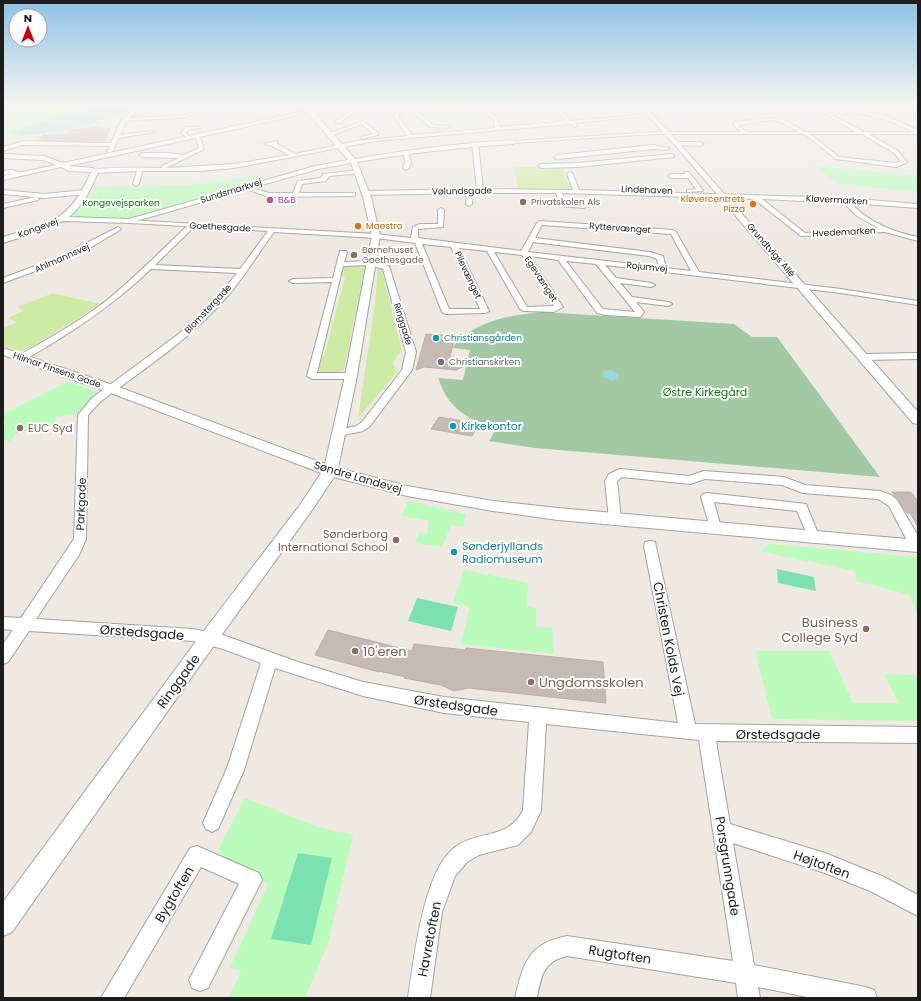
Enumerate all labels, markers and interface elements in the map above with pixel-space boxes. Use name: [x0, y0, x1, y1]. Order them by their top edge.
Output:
north arrow: [8, 8, 48, 48]
text: N: [24, 10, 32, 26]
street label: Sundsmarkvej: [199, 176, 263, 206]
street label: Lindehaven: [621, 183, 673, 197]
street label: Vølundsgade: [432, 184, 493, 198]
street label: Kløvermarken: [806, 192, 869, 208]
place label: Kløvercentrets Pizza: [681, 193, 745, 215]
place label: B&B: [278, 194, 296, 206]
marker: B&B: [265, 195, 275, 205]
place label: Privatskolen Als: [531, 196, 601, 208]
park label: Kongevejsparken: [82, 197, 160, 209]
marker: Privatskolen Als: [518, 197, 528, 207]
marker: Kløvercentrets Pizza: [748, 199, 758, 209]
street label: Kongevej: [16, 215, 60, 241]
street label: Goethesgade: [189, 219, 251, 235]
place label: Maestro: [366, 220, 403, 232]
street label: Ryttervænget: [589, 220, 651, 236]
street label: Grundtvigs Allé: [744, 220, 798, 280]
marker: Maestro: [353, 221, 363, 231]
street label: Hvedemarken: [812, 224, 876, 240]
street label: Ahlmannsvej: [33, 241, 91, 275]
place label: Børnehuset Goethesgade: [362, 244, 424, 266]
street label: Pilevænget: [452, 249, 484, 301]
marker: Børnehuset Goethesgade: [349, 250, 359, 260]
street label: Egevænget: [522, 254, 560, 304]
street label: Rojumvej: [626, 259, 668, 275]
street label: Blomstergade: [182, 281, 234, 336]
street label: Ringgade: [391, 302, 415, 347]
place label: Christiansgården: [444, 332, 522, 344]
marker: Christiansgården: [431, 333, 441, 343]
street label: Hilmar Finsens Gade: [11, 349, 103, 391]
place label: Christianskirken: [449, 356, 520, 368]
marker: Christianskirken: [436, 357, 446, 367]
park label: Østre Kirkegård: [663, 384, 747, 400]
place label: Kirkekontor: [461, 418, 522, 434]
place label: EUC Syd: [28, 420, 73, 436]
marker: Kirkekontor: [448, 421, 458, 431]
marker: EUC Syd: [15, 423, 25, 433]
street label: Søndre Landevej: [312, 457, 404, 497]
street label: Parkgade: [72, 477, 90, 531]
place label: Sønderborg International School: [278, 526, 388, 555]
marker: Sønderborg International School: [391, 535, 401, 545]
place label: Sønderjyllands Radiomuseum: [462, 538, 543, 567]
marker: Sønderjyllands Radiomuseum: [449, 547, 459, 557]
street label: Christen Kolds Vej: [648, 580, 689, 698]
place label: Business College Syd: [781, 613, 858, 647]
street label: Ørstedsgade: [99, 620, 185, 645]
marker: Business College Syd: [861, 624, 871, 634]
place label: 10'eren: [363, 642, 407, 661]
marker: 10'eren: [350, 646, 360, 656]
street label: Ringgade: [152, 650, 204, 712]
place label: Ungdomsskolen: [539, 673, 644, 692]
marker: Ungdomsskolen: [526, 677, 536, 687]
street label: Ørstedsgade: [413, 690, 499, 721]
street label: Ørstedsgade: [736, 725, 820, 744]
street label: Porsgrunngade: [710, 815, 745, 917]
street label: Højtoften: [791, 845, 853, 883]
street label: Bygtoften: [150, 863, 199, 926]
street label: Havretoften: [413, 900, 446, 978]
street label: Rugtoften: [587, 940, 653, 969]

